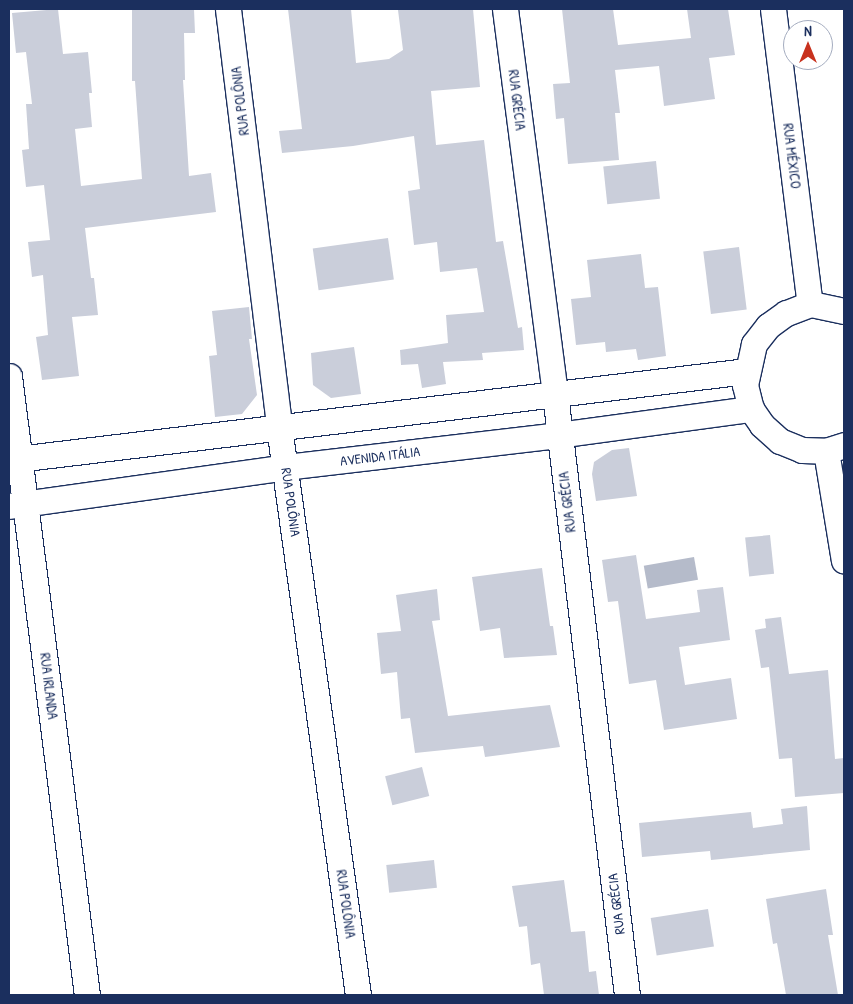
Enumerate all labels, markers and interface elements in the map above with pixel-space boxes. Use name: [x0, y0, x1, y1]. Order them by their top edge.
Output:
north arrow: [783, 20, 833, 70]
text: N: [804, 21, 812, 40]
street label: RUA POLÔNIA: [227, 66, 253, 136]
street label: RUA GRÉCIA: [505, 69, 529, 131]
street label: RUA MÉXICO: [780, 122, 804, 190]
street label: AVENIDA ITÁLIA: [339, 443, 421, 469]
street label: RUA POLÔNIA: [278, 467, 304, 537]
street label: RUA GRÉCIA: [555, 471, 579, 533]
street label: RUA IRLANDA: [37, 652, 61, 720]
street label: RUA POLÔNIA: [333, 869, 359, 939]
street label: RUA GRÉCIA: [604, 873, 628, 935]

